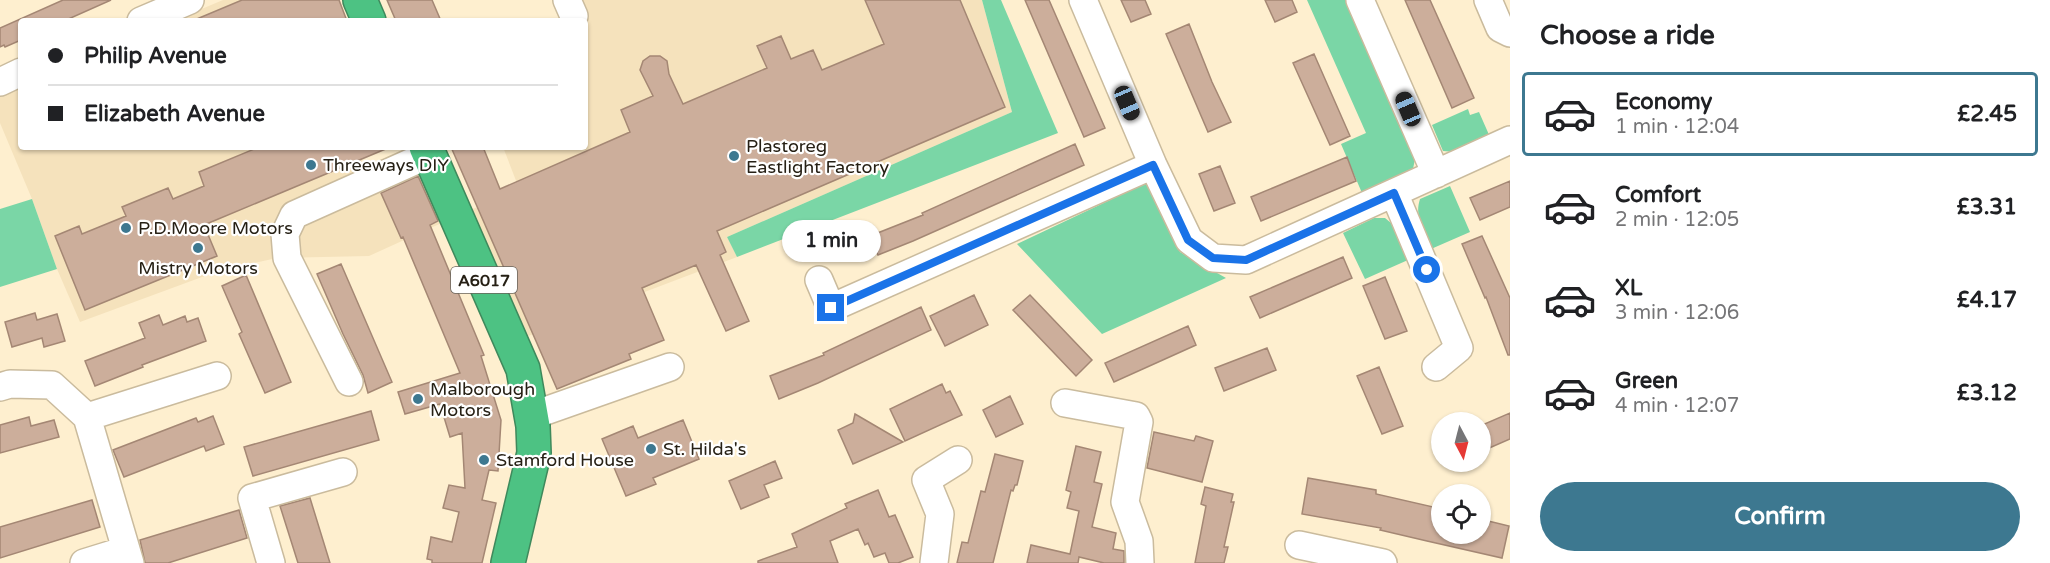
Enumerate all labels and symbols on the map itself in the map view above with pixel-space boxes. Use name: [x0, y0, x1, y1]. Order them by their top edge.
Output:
car: [1112, 83, 1142, 123]
car: [1393, 89, 1423, 129]
place label: Plastoreg Eastlight Factory: [746, 135, 889, 178]
marker: Plastoreg Eastlight Factory: [727, 149, 741, 163]
place label: Threeways DIY: [323, 154, 449, 176]
marker: Threeways DIY: [304, 158, 318, 172]
place label: P.D.Moore Motors: [138, 217, 293, 239]
marker: P.D.Moore Motors: [119, 221, 133, 235]
callout: 1 min: [782, 221, 880, 263]
marker: Mistry Motors: [191, 241, 205, 255]
route start: [1413, 256, 1440, 283]
place label: Mistry Motors: [138, 257, 258, 279]
road number: A6017: [451, 267, 517, 293]
route end: [817, 294, 844, 321]
place label: Malborough Motors: [430, 378, 535, 421]
marker: Malborough Motors: [411, 392, 425, 406]
north arrow: [1431, 412, 1491, 472]
place label: St. Hilda's: [663, 438, 746, 460]
marker: St. Hilda's: [644, 442, 658, 456]
place label: Stamford House: [496, 449, 634, 471]
marker: Stamford House: [477, 453, 491, 467]

